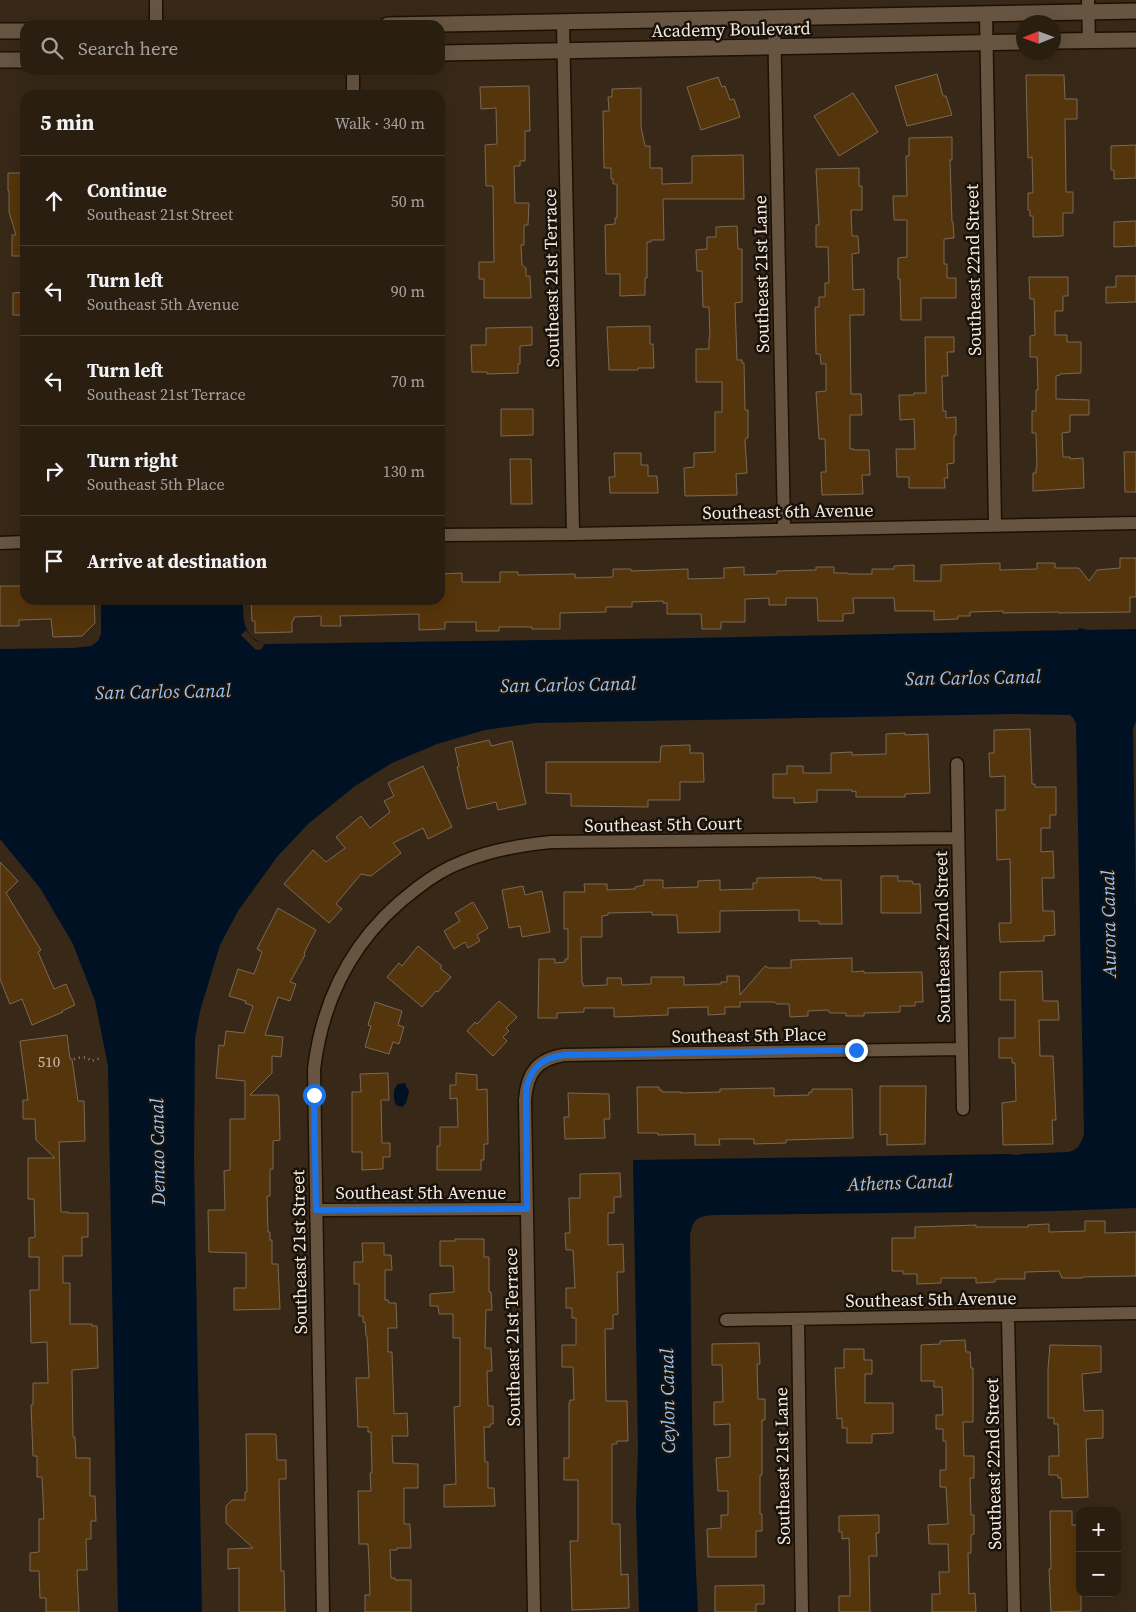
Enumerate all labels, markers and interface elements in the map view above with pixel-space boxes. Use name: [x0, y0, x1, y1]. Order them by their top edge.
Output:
street label: Academy Boulevard: [651, 15, 811, 43]
north arrow: [1016, 15, 1061, 60]
search box: [20, 20, 445, 75]
icon: search: [38, 34, 66, 62]
text: Search here: [78, 35, 178, 61]
text: 5 min: [40, 108, 95, 137]
text: Walk · 340 m: [335, 112, 425, 134]
text: Continue: [87, 177, 167, 203]
street label: Southeast 22nd Street: [959, 184, 987, 356]
icon: ahead: [40, 187, 68, 215]
street label: Southeast 21st Terrace: [537, 189, 565, 367]
text: 50 m: [391, 190, 425, 212]
street label: Southeast 21st Lane: [747, 195, 775, 353]
text: Southeast 21st Street: [87, 203, 233, 225]
text: Turn left: [87, 267, 163, 293]
icon: left: [40, 277, 68, 305]
text: 90 m: [391, 280, 425, 302]
text: Southeast 5th Avenue: [87, 293, 239, 315]
text: Turn left: [87, 357, 163, 383]
icon: left: [40, 367, 68, 395]
text: 70 m: [391, 370, 425, 392]
text: Southeast 21st Terrace: [87, 383, 246, 405]
text: Turn right: [87, 447, 178, 473]
icon: right: [40, 457, 68, 485]
text: 130 m: [383, 460, 425, 482]
text: Southeast 5th Place: [87, 473, 225, 495]
street label: Southeast 6th Avenue: [702, 497, 874, 525]
icon: arrive: [40, 547, 68, 575]
text: Arrive at destination: [87, 548, 267, 574]
water label: San Carlos Canal: [905, 663, 1042, 691]
water label: San Carlos Canal: [500, 670, 637, 698]
water label: San Carlos Canal: [95, 677, 232, 705]
street label: Southeast 5th Court: [584, 810, 742, 838]
street label: Southeast 22nd Street: [928, 851, 956, 1023]
water label: Aurora Canal: [1094, 869, 1122, 979]
street label: Southeast 5th Place: [671, 1021, 827, 1049]
route end: [845, 1039, 868, 1062]
house number: 510: [38, 1051, 60, 1072]
route start: [303, 1084, 326, 1107]
water label: Demao Canal: [143, 1097, 171, 1207]
water label: Athens Canal: [846, 1167, 954, 1197]
street label: Southeast 21st Street: [285, 1169, 313, 1334]
street label: Southeast 5th Avenue: [335, 1180, 507, 1205]
street label: Southeast 21st Terrace: [498, 1248, 526, 1426]
street label: Southeast 5th Avenue: [845, 1285, 1017, 1313]
water label: Ceylon Canal: [653, 1348, 681, 1454]
street label: Southeast 22nd Street: [979, 1378, 1007, 1550]
street label: Southeast 21st Lane: [768, 1387, 796, 1545]
map controls: [1076, 1507, 1121, 1597]
button: +: [1076, 1507, 1121, 1552]
button: −: [1076, 1552, 1121, 1597]

